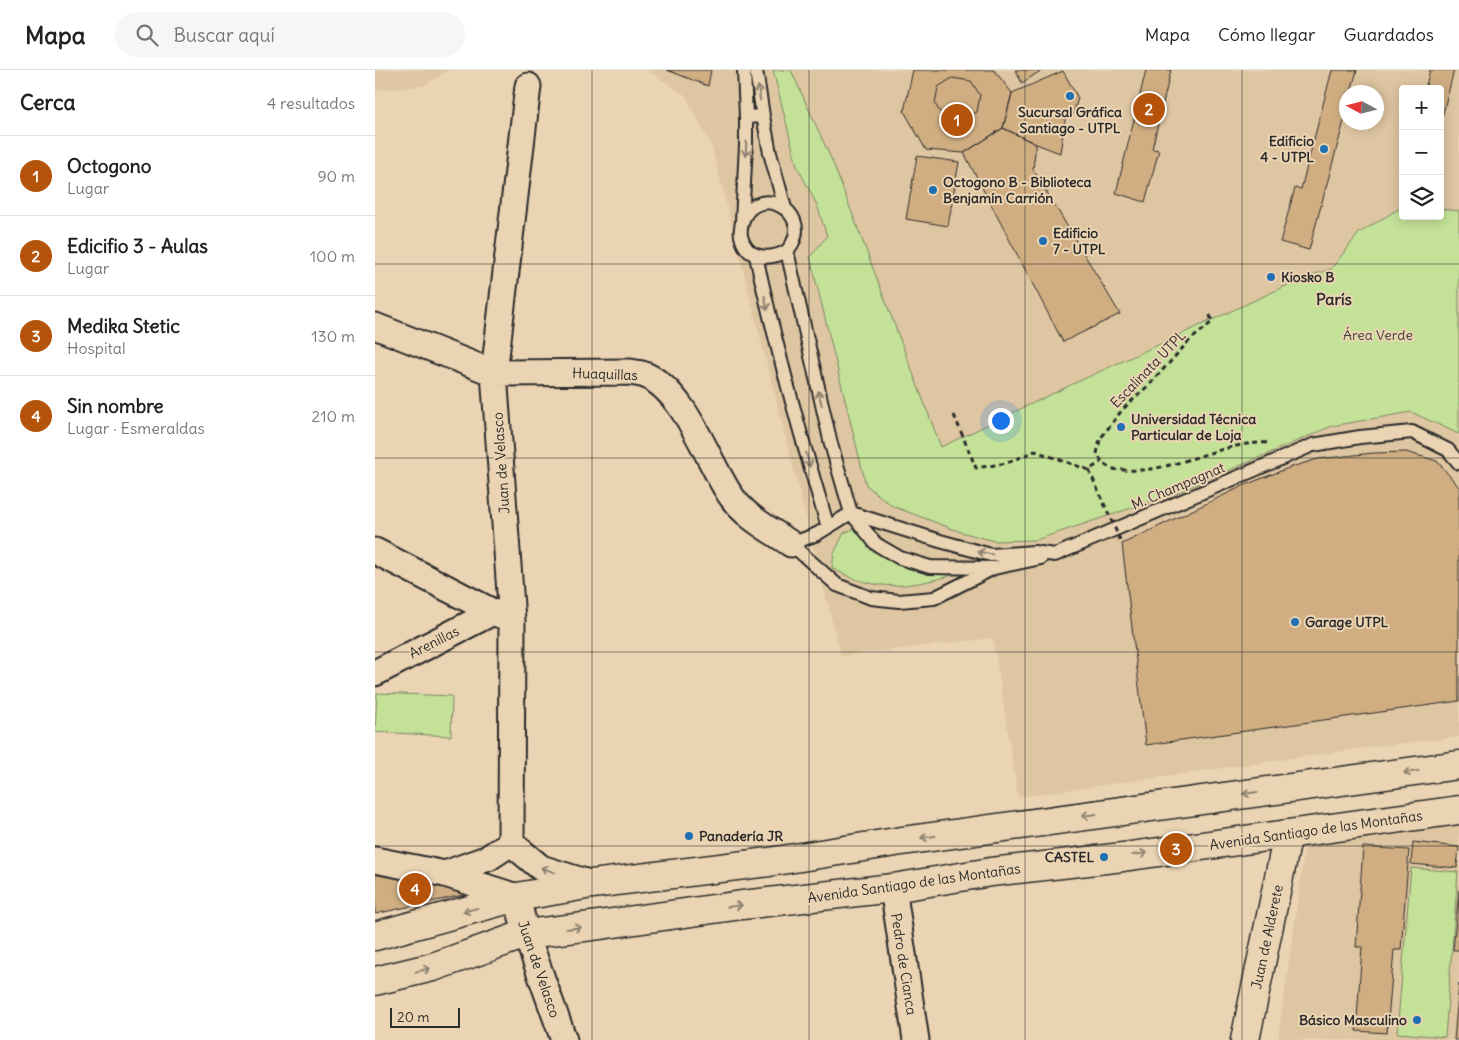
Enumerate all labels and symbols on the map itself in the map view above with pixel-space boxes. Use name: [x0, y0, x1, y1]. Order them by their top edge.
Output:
one-way arrow: [754, 85, 764, 101]
north arrow: [1339, 85, 1384, 130]
marker: Sucursal Gráfica Santiago - UTPL: [1064, 90, 1076, 102]
pin: 2: [1133, 90, 1165, 128]
pin: 1: [941, 101, 973, 139]
place label: Sucursal Gráfica Santiago - UTPL: [1018, 103, 1122, 137]
place label: Edificio 4 - UTPL: [1260, 132, 1314, 166]
one-way arrow: [741, 141, 750, 157]
marker: Edificio 4 - UTPL: [1318, 143, 1330, 155]
place label: Octogono B - Biblioteca Benjamín Carrión: [943, 173, 1092, 207]
marker: Octogono B - Biblioteca Benjamín Carrión: [927, 184, 939, 196]
place label: Edificio 7 - UTPL: [1053, 224, 1106, 258]
marker: Edificio 7 - UTPL: [1037, 235, 1049, 247]
place label: Kiosko B: [1281, 268, 1334, 286]
marker: Kiosko B: [1265, 271, 1277, 283]
district label: París: [1316, 289, 1352, 309]
one-way arrow: [762, 295, 772, 311]
street label: Escalinata UTPL: [1106, 326, 1190, 412]
park label: Área Verde: [1343, 326, 1413, 344]
street label: Huaquillas: [572, 364, 638, 384]
one-way arrow: [815, 391, 824, 407]
your location: [988, 408, 1014, 434]
place label: Universidad Técnica Particular de Loja: [1131, 410, 1256, 444]
street label: Juan de Velasco: [488, 411, 514, 514]
marker: Universidad Técnica Particular de Loja: [1115, 421, 1127, 433]
one-way arrow: [804, 452, 813, 468]
street label: M. Champagnat: [1129, 458, 1228, 514]
one-way arrow: [978, 548, 994, 557]
place label: Garage UTPL: [1305, 613, 1389, 631]
marker: Garage UTPL: [1289, 616, 1301, 628]
street label: Arenillas: [406, 622, 462, 662]
one-way arrow: [1403, 767, 1419, 777]
one-way arrow: [1242, 788, 1258, 798]
street label: Avenida Santiago de las Montañas: [1208, 806, 1424, 854]
one-way arrow: [1081, 811, 1097, 821]
place label: Panadería JR: [699, 827, 783, 845]
marker: Panadería JR: [683, 830, 695, 842]
pin: 3: [1160, 830, 1192, 868]
one-way arrow: [920, 833, 936, 843]
place label: CASTEL: [1045, 848, 1094, 866]
one-way arrow: [1131, 849, 1147, 859]
marker: CASTEL: [1098, 851, 1110, 863]
street label: Avenida Santiago de las Montañas: [806, 859, 1022, 907]
one-way arrow: [541, 865, 556, 874]
pin: 4: [399, 870, 431, 908]
street label: Juan de Alderete: [1247, 883, 1287, 991]
one-way arrow: [727, 900, 743, 910]
one-way arrow: [462, 905, 478, 915]
street label: Pedro de Cianca: [887, 912, 921, 1016]
street label: Juan de Velasco: [514, 918, 564, 1020]
one-way arrow: [566, 923, 582, 933]
one-way arrow: [414, 965, 430, 974]
scale bar: [390, 1005, 460, 1028]
place label: Básico Masculino: [1299, 1011, 1407, 1029]
marker: Básico Masculino: [1411, 1014, 1423, 1026]

